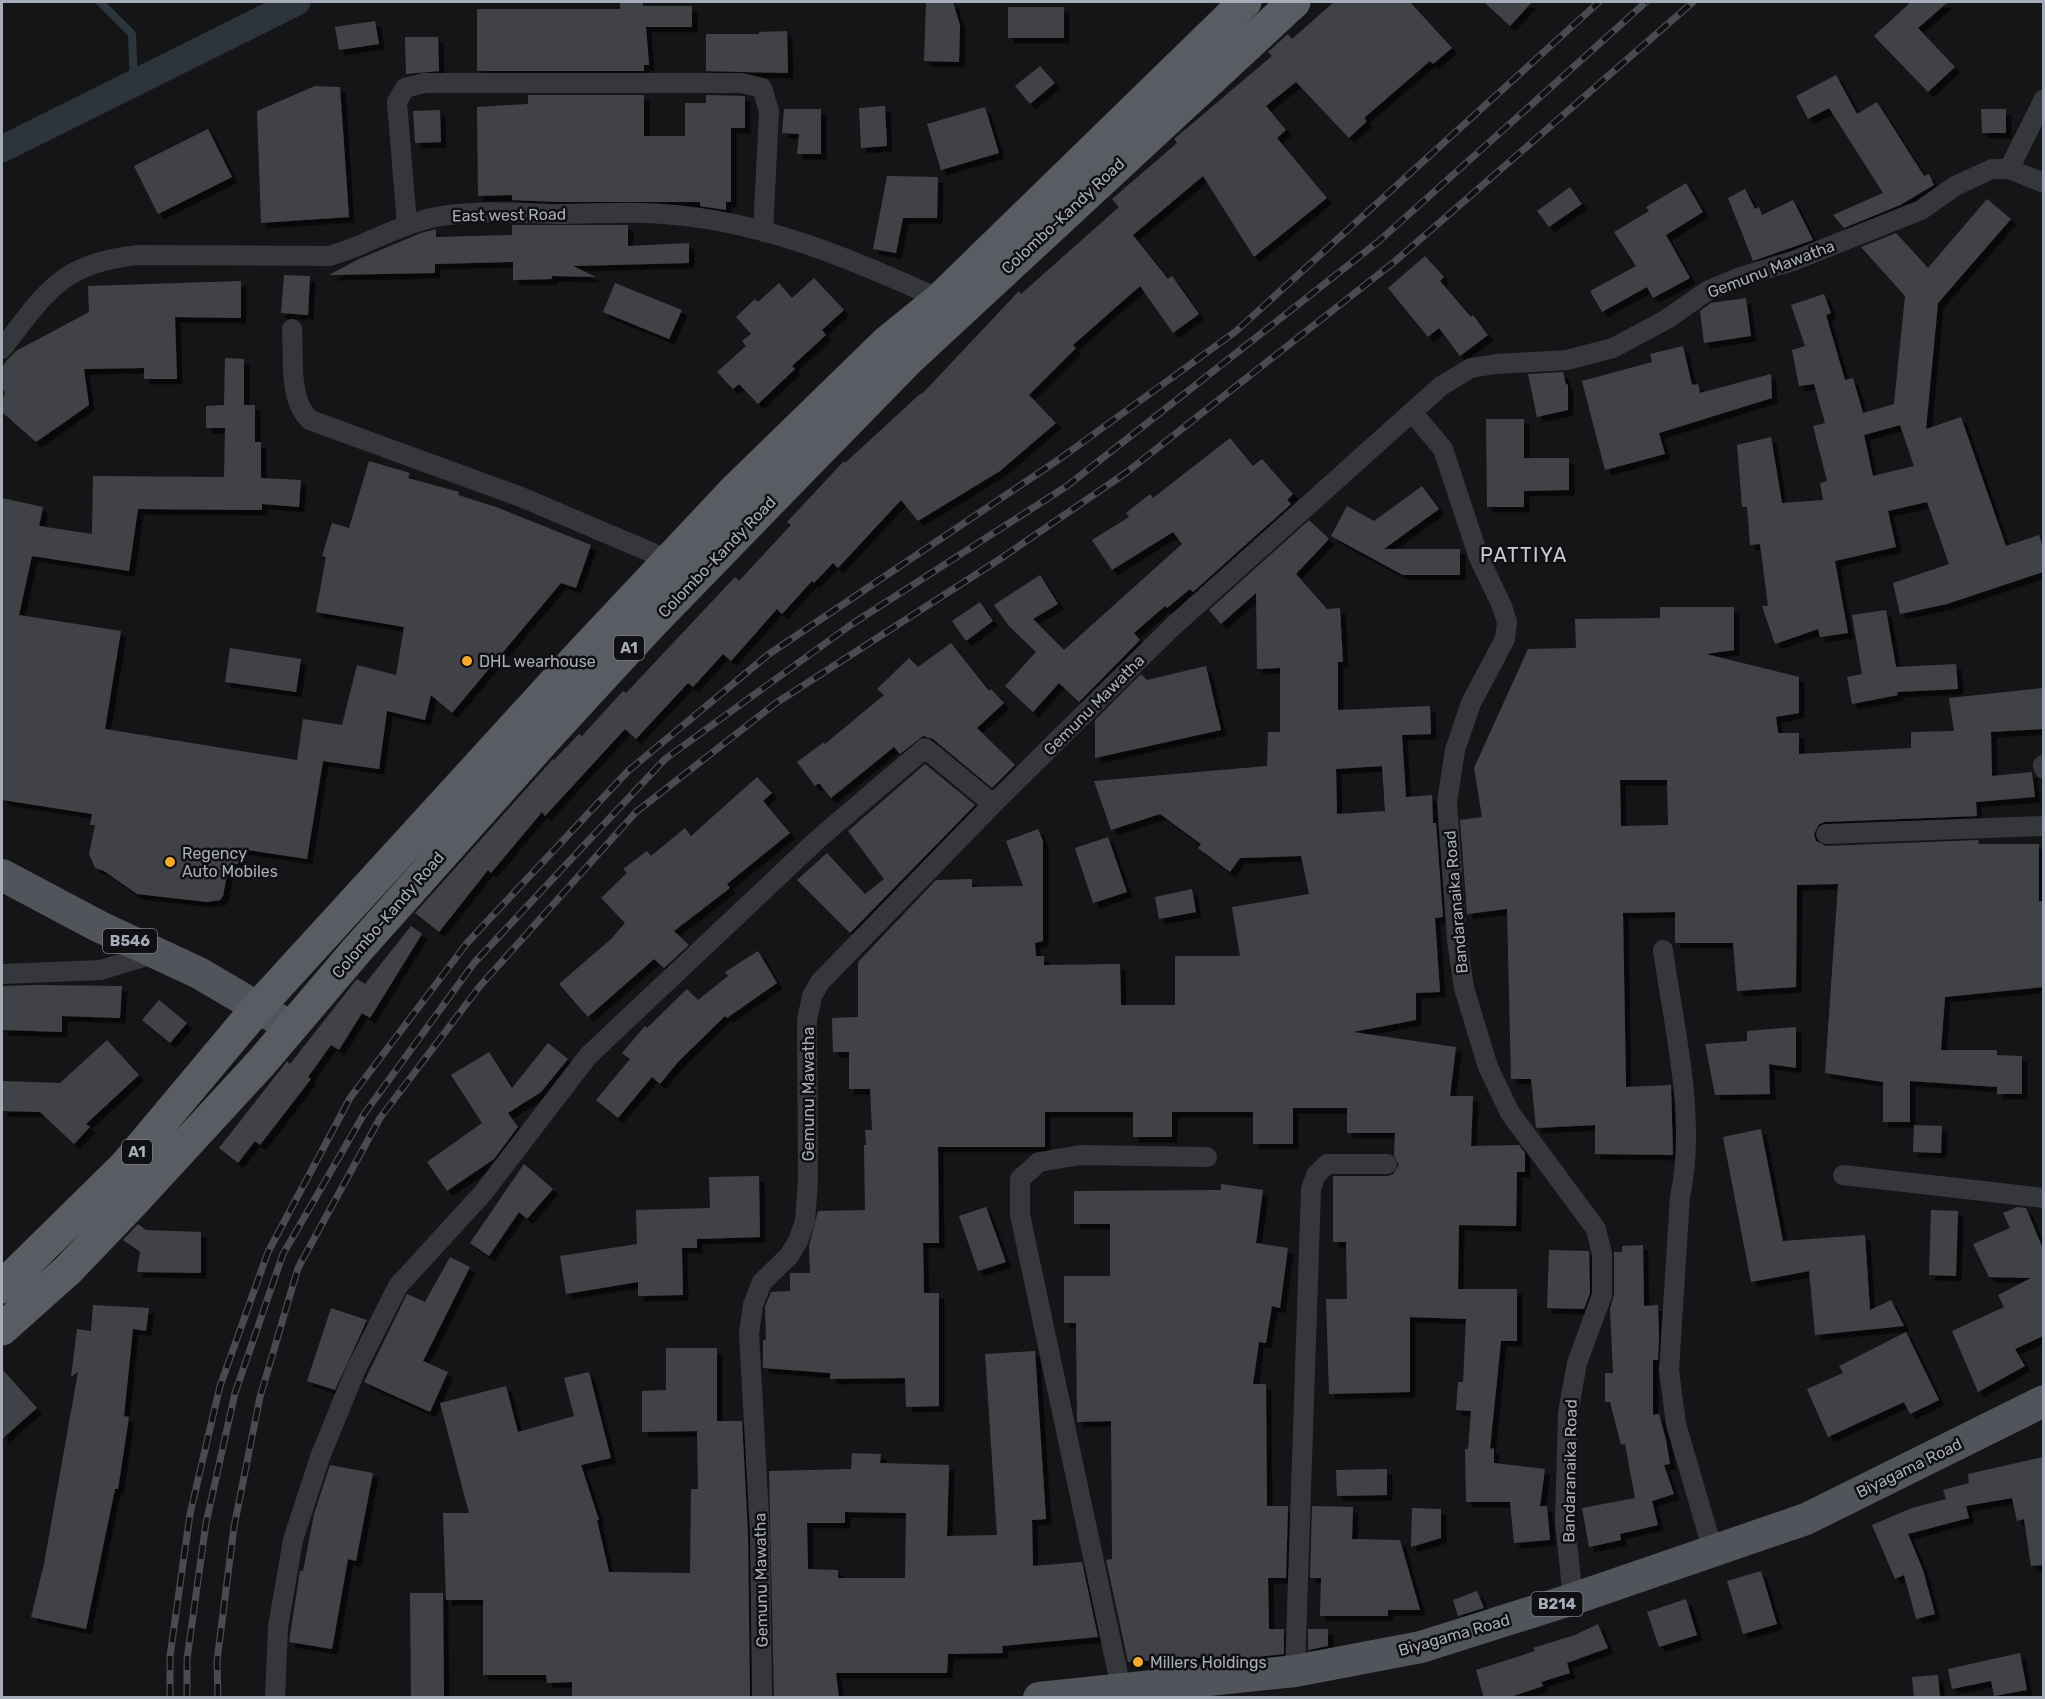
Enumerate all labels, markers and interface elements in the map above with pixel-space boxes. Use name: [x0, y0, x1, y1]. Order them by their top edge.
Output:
street label: Colombo-Kandy Road: [998, 154, 1128, 278]
street label: East west Road: [452, 205, 566, 225]
street label: Gemunu Mawatha: [1705, 236, 1837, 302]
street label: Colombo-Kandy Road: [654, 492, 780, 622]
district label: PATTIYA: [1480, 543, 1568, 567]
road number: A1: [614, 636, 644, 660]
street label: Gemunu Mawatha: [1040, 651, 1148, 759]
place label: DHL wearhouse: [479, 652, 596, 671]
marker: DHL wearhouse: [460, 654, 474, 668]
street label: Bandaranaika Road: [1440, 830, 1472, 974]
place label: Regency Auto Mobiles: [182, 844, 278, 881]
street label: Colombo-Kandy Road: [328, 848, 448, 982]
marker: Regency Auto Mobiles: [163, 855, 177, 869]
road number: B546: [103, 929, 157, 953]
street label: Gemunu Mawatha: [799, 1027, 818, 1161]
road number: A1: [122, 1140, 152, 1164]
street label: Bandaranaika Road: [1559, 1399, 1581, 1543]
street label: Biyagama Road: [1853, 1434, 1965, 1502]
street label: Gemunu Mawatha: [750, 1513, 772, 1647]
road number: B214: [1532, 1592, 1582, 1616]
street label: Biyagama Road: [1396, 1610, 1512, 1660]
place label: Millers Holdings: [1150, 1653, 1267, 1672]
marker: Millers Holdings: [1131, 1655, 1145, 1669]

